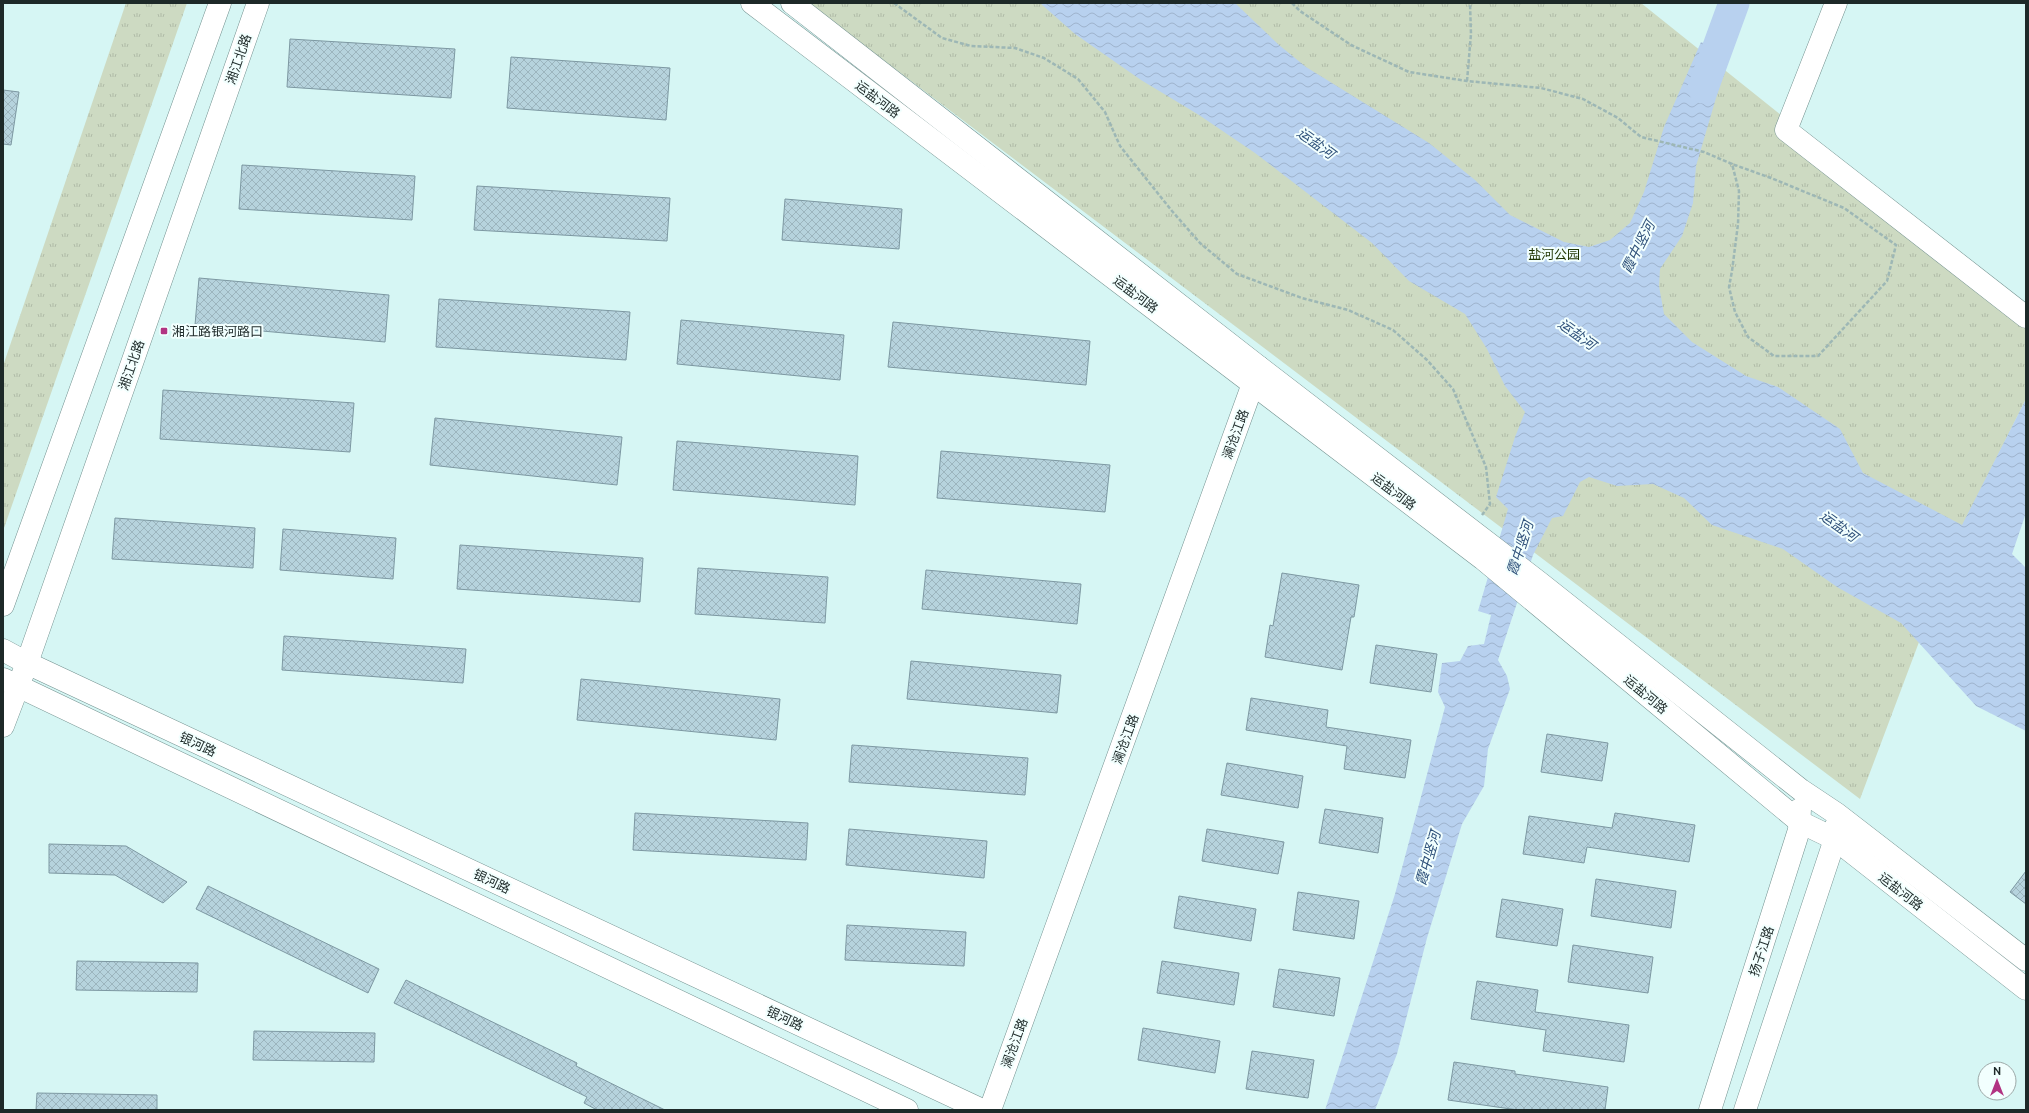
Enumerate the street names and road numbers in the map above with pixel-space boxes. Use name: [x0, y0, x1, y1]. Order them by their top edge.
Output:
street label: 湘江北路: [223, 32, 253, 86]
street label: 运盐河路: [853, 78, 903, 120]
street label: 运盐河路: [1111, 273, 1161, 315]
street label: 湘江北路: [116, 338, 146, 392]
street label: 澜沧江路: [1220, 407, 1250, 461]
street label: 运盐河路: [1369, 470, 1419, 512]
street label: 运盐河路: [1622, 672, 1670, 716]
street label: 澜沧江路: [1110, 712, 1140, 766]
street label: 银河路: [177, 729, 219, 759]
street label: 银河路: [471, 866, 513, 896]
street label: 运盐河路: [1876, 869, 1926, 913]
street label: 扬子江路: [1746, 924, 1776, 978]
street label: 银河路: [764, 1003, 806, 1033]
street label: 澜沧江路: [999, 1016, 1029, 1070]

